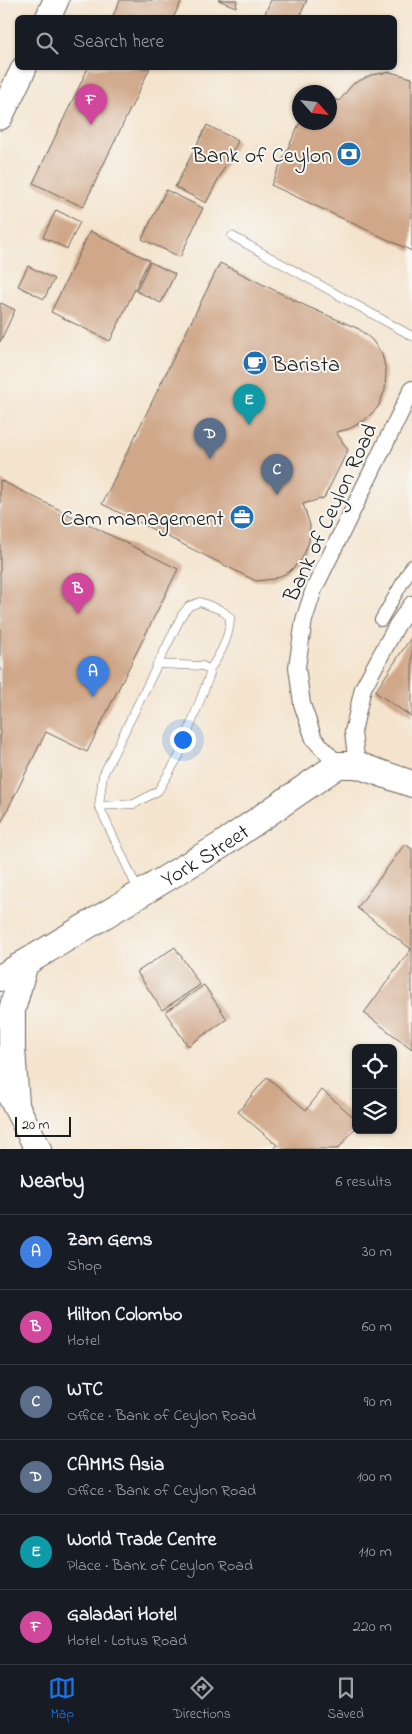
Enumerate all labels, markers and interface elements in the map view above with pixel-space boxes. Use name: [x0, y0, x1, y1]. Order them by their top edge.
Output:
search box: [15, 15, 397, 70]
icon: search: [33, 29, 61, 57]
text: Search here: [73, 29, 164, 56]
pin: F: [75, 84, 107, 125]
north arrow: [292, 85, 337, 130]
place label: Bank of Ceylon: [191, 141, 332, 174]
bank icon: Bank of Ceylon: [336, 141, 362, 167]
cafe icon: Barista: [242, 350, 268, 376]
place label: Barista: [271, 350, 340, 382]
pin: E: [233, 384, 265, 425]
pin: D: [194, 418, 226, 459]
street label: Bank of Ceylon Road: [276, 419, 382, 605]
pin: C: [261, 454, 293, 495]
place label: Cam management: [61, 504, 225, 537]
office icon: Cam management: [229, 504, 255, 530]
pin: B: [62, 573, 94, 614]
pin: A: [77, 656, 109, 697]
your location: [170, 727, 196, 753]
street label: York Street: [156, 817, 257, 897]
map controls: [352, 1044, 397, 1134]
button: locate: [352, 1044, 397, 1089]
button: layers: [352, 1089, 397, 1134]
scale bar: [15, 1114, 71, 1137]
text: 20 m: [22, 1115, 49, 1136]
text: Nearby: [20, 1167, 84, 1197]
text: 6 results: [335, 1170, 392, 1194]
text: Zam Gems: [67, 1227, 152, 1254]
text: A: [31, 1240, 41, 1264]
text: 30 m: [362, 1240, 392, 1264]
text: Shop: [67, 1254, 102, 1278]
text: Hilton Colombo: [67, 1302, 183, 1329]
text: B: [31, 1315, 41, 1339]
text: 60 m: [362, 1315, 392, 1339]
text: Hotel: [67, 1329, 100, 1353]
text: WTC: [67, 1377, 103, 1404]
text: C: [32, 1390, 40, 1414]
text: 90 m: [364, 1390, 392, 1414]
text: Office · Bank of Ceylon Road: [67, 1404, 256, 1428]
text: CAMMS Asia: [67, 1452, 164, 1479]
text: D: [30, 1465, 42, 1489]
text: 100 m: [357, 1465, 392, 1489]
text: Office · Bank of Ceylon Road: [67, 1479, 256, 1503]
text: World Trade Centre: [67, 1527, 216, 1554]
text: E: [31, 1540, 41, 1564]
text: 110 m: [358, 1540, 392, 1564]
text: Place · Bank of Ceylon Road: [67, 1554, 253, 1578]
text: Galadari Hotel: [67, 1602, 177, 1629]
text: F: [31, 1615, 41, 1639]
text: 220 m: [353, 1615, 392, 1639]
text: Hotel · Lotus Road: [67, 1629, 187, 1653]
tab: Map: [48, 1674, 76, 1725]
tab: Directions: [173, 1674, 231, 1725]
tab: Saved: [327, 1674, 364, 1725]

